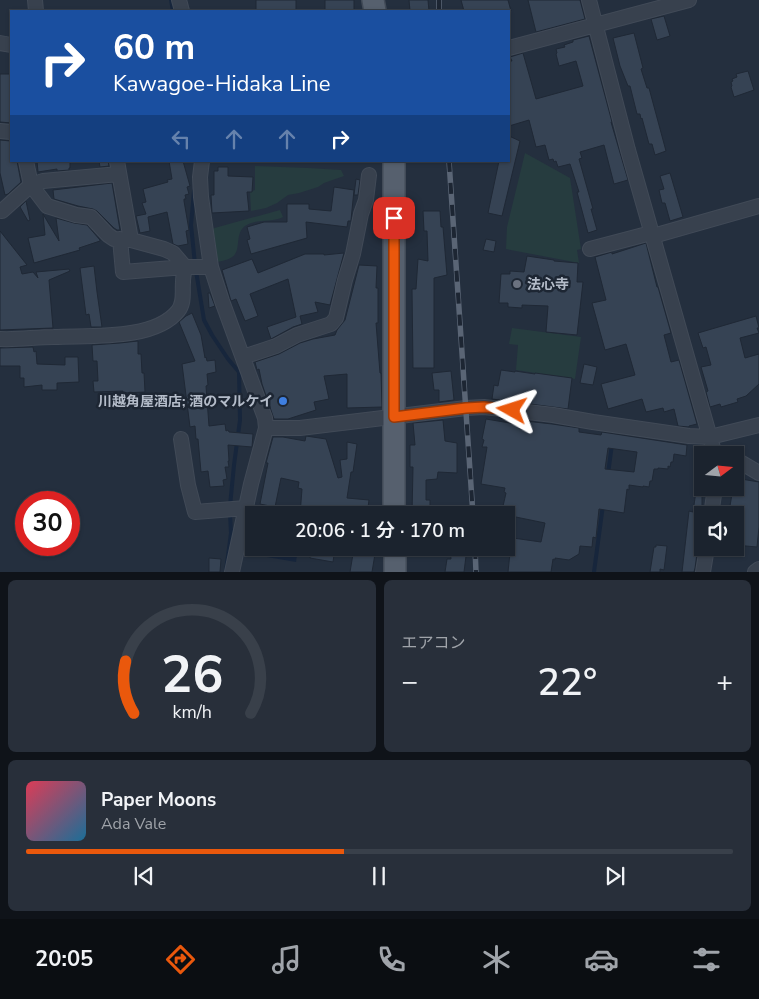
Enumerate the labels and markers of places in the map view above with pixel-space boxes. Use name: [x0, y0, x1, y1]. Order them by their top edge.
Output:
pin: [373, 197, 415, 239]
place label: 法心寺: [527, 275, 569, 294]
marker: 法心寺: [511, 278, 523, 290]
place label: 川越角屋酒店; 酒のマルケイ: [98, 392, 273, 411]
marker: 川越角屋酒店; 酒のマルケイ: [277, 395, 289, 407]

